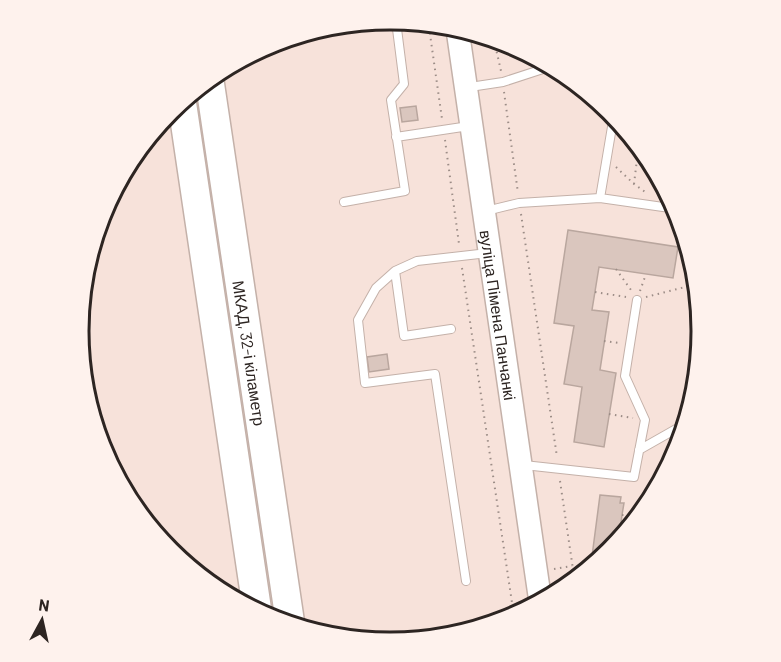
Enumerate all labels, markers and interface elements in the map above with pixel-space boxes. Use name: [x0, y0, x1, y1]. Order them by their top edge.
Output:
street label: вуліца Пімена Панчанкі: [477, 229, 521, 401]
street label: МКАД, 32-і кіламетр: [230, 279, 270, 427]
north arrow: [12, 590, 72, 650]
text: N: [38, 595, 51, 615]

